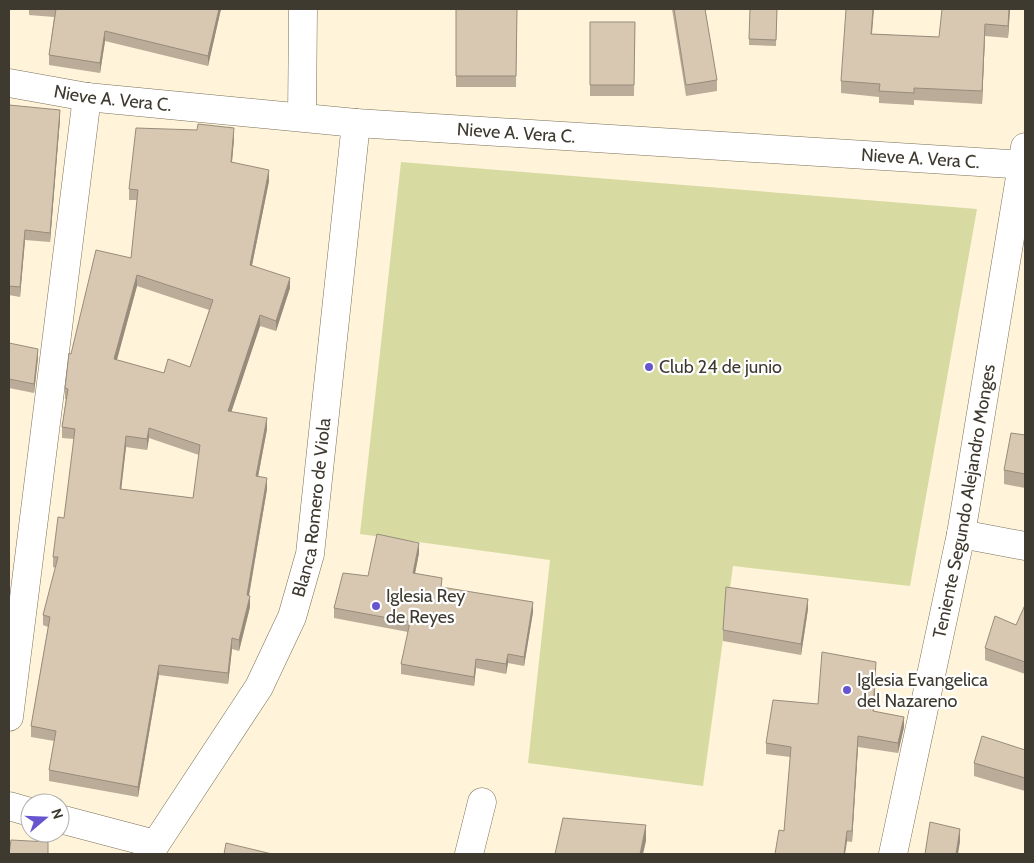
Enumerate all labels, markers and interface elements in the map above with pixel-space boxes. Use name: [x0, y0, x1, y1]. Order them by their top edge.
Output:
street label: Nieve A. Vera C.: [52, 80, 173, 116]
street label: Nieve A. Vera C.: [456, 118, 576, 148]
street label: Nieve A. Vera C.: [861, 144, 980, 173]
place label: Club 24 de junio: [659, 356, 782, 378]
marker: Club 24 de junio: [643, 361, 655, 373]
street label: Teniente Segundo Alejandro Monges: [928, 363, 1000, 640]
street label: Blanca Romero de Viola: [287, 417, 335, 600]
place label: Iglesia Rey de Reyes: [386, 585, 465, 628]
marker: Iglesia Rey de Reyes: [370, 600, 382, 612]
place label: Iglesia Evangelica del Nazareno: [857, 669, 988, 712]
marker: Iglesia Evangelica del Nazareno: [841, 684, 853, 696]
north arrow: [20, 793, 70, 843]
text: N: [47, 806, 67, 821]

